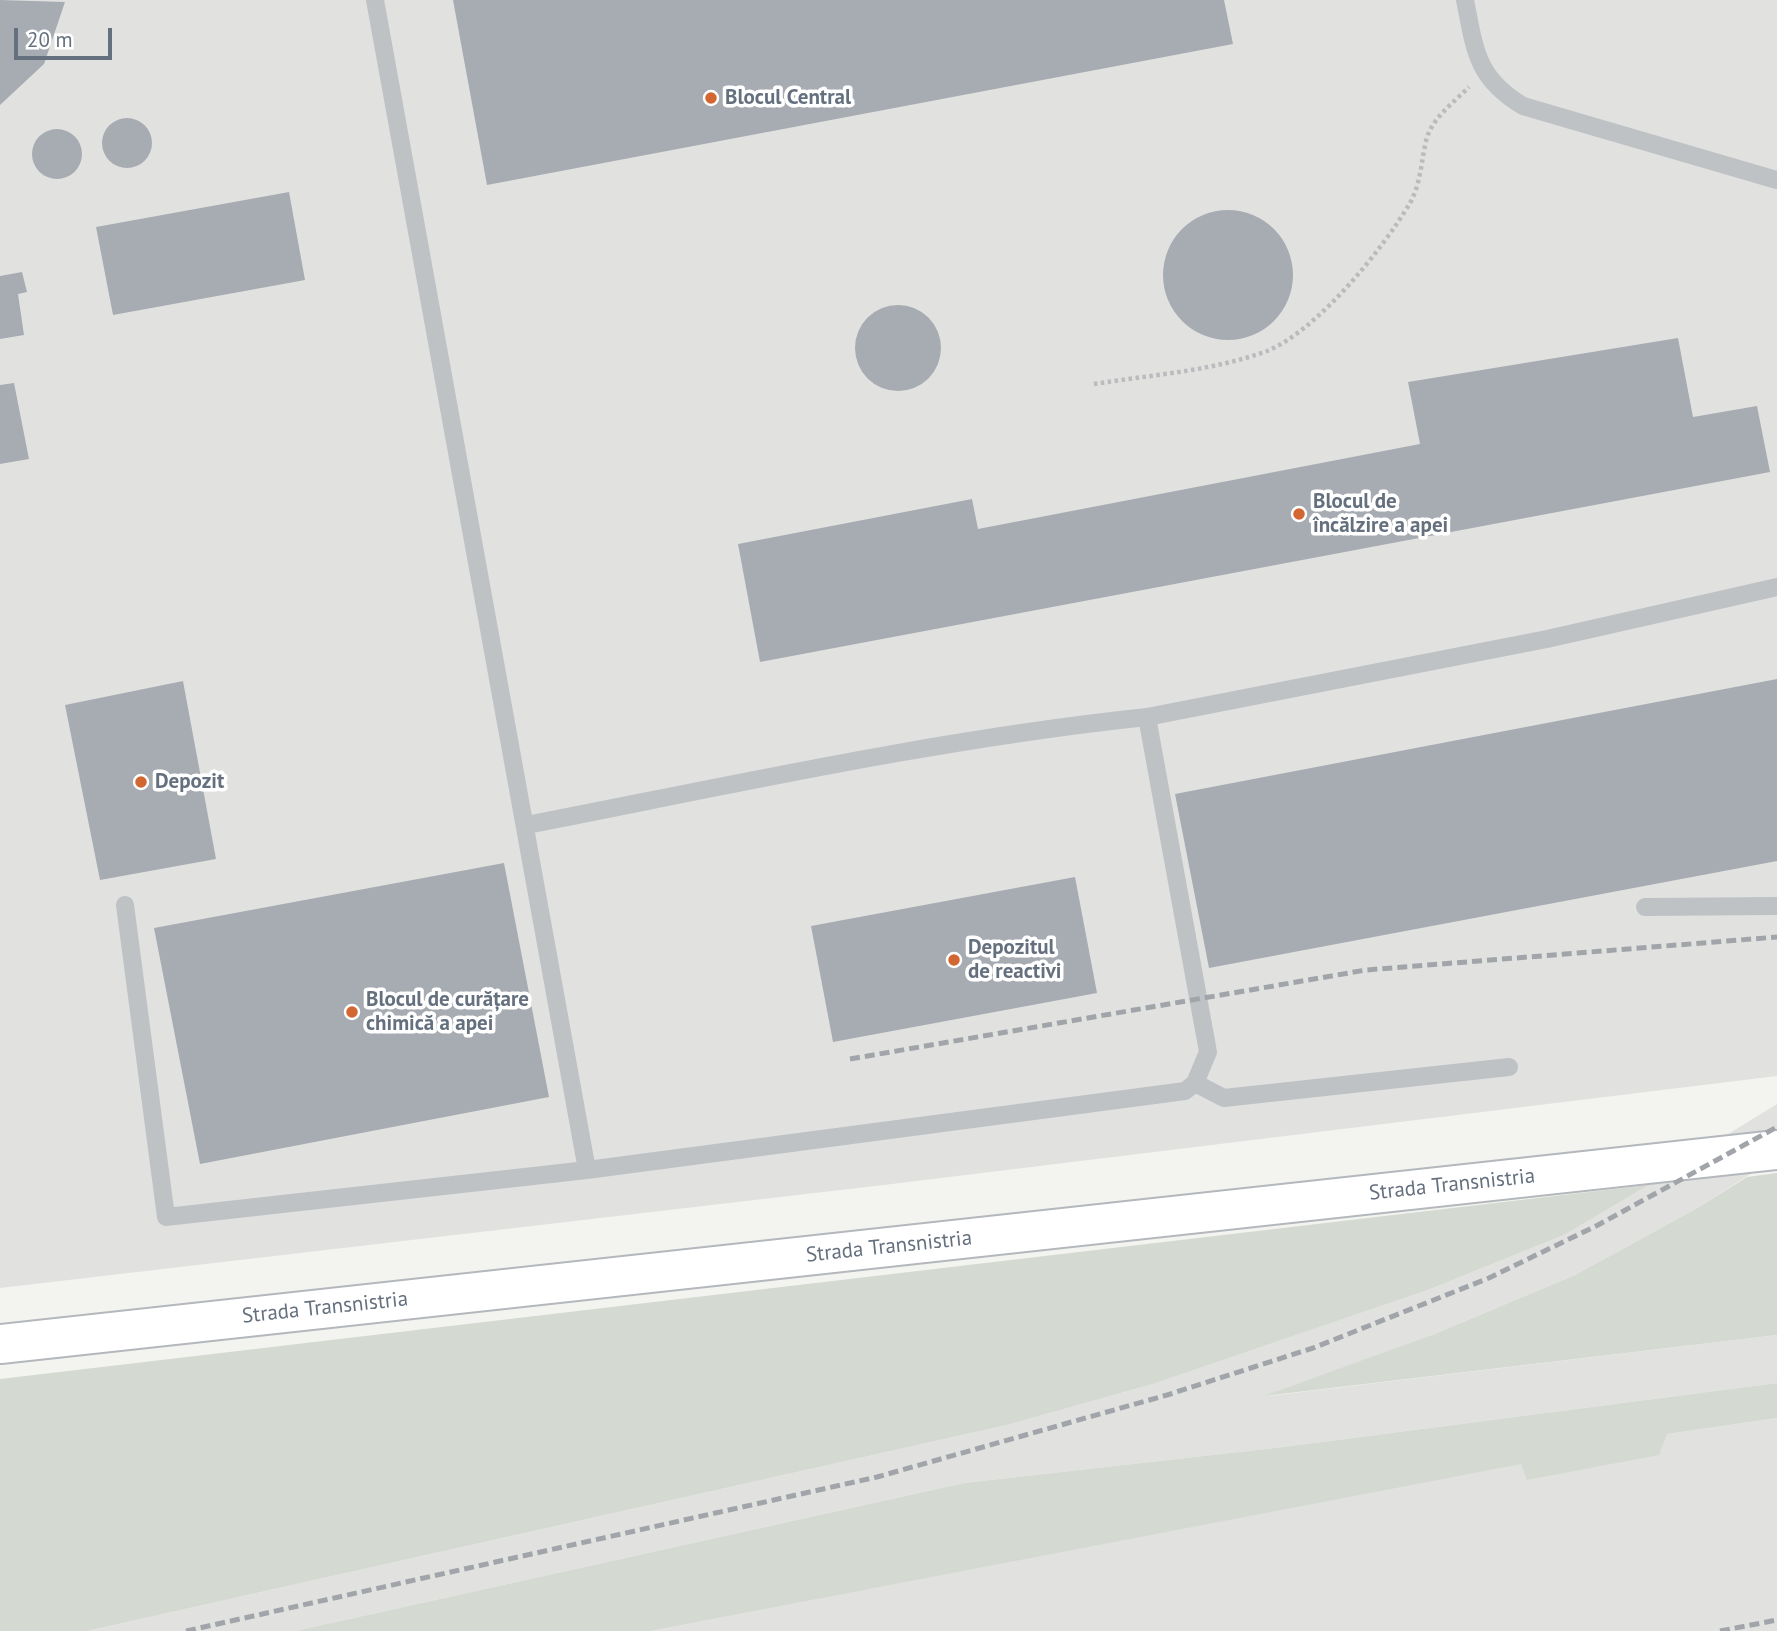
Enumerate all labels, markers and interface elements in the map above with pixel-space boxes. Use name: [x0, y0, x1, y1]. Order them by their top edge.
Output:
scale bar: [18, 14, 116, 58]
text: 20 m: [27, 26, 73, 53]
place label: Blocul Central: [725, 85, 851, 111]
marker: Blocul Central: [703, 90, 719, 106]
place label: Blocul de încălzire a apei: [1313, 489, 1448, 539]
marker: Blocul de încălzire a apei: [1291, 506, 1307, 522]
place label: Depozit: [155, 769, 224, 795]
marker: Depozit: [133, 774, 149, 790]
place label: Depozitul de reaсtivi: [968, 935, 1061, 985]
marker: Depozitul de reaсtivi: [946, 952, 962, 968]
place label: Blocul de curățare chimică a apei: [366, 987, 529, 1037]
marker: Blocul de curățare chimică a apei: [344, 1004, 360, 1020]
street label: Strada Transnistria: [1368, 1164, 1536, 1206]
street label: Strada Transnistria: [805, 1226, 973, 1268]
street label: Strada Transnistria: [241, 1287, 409, 1329]

